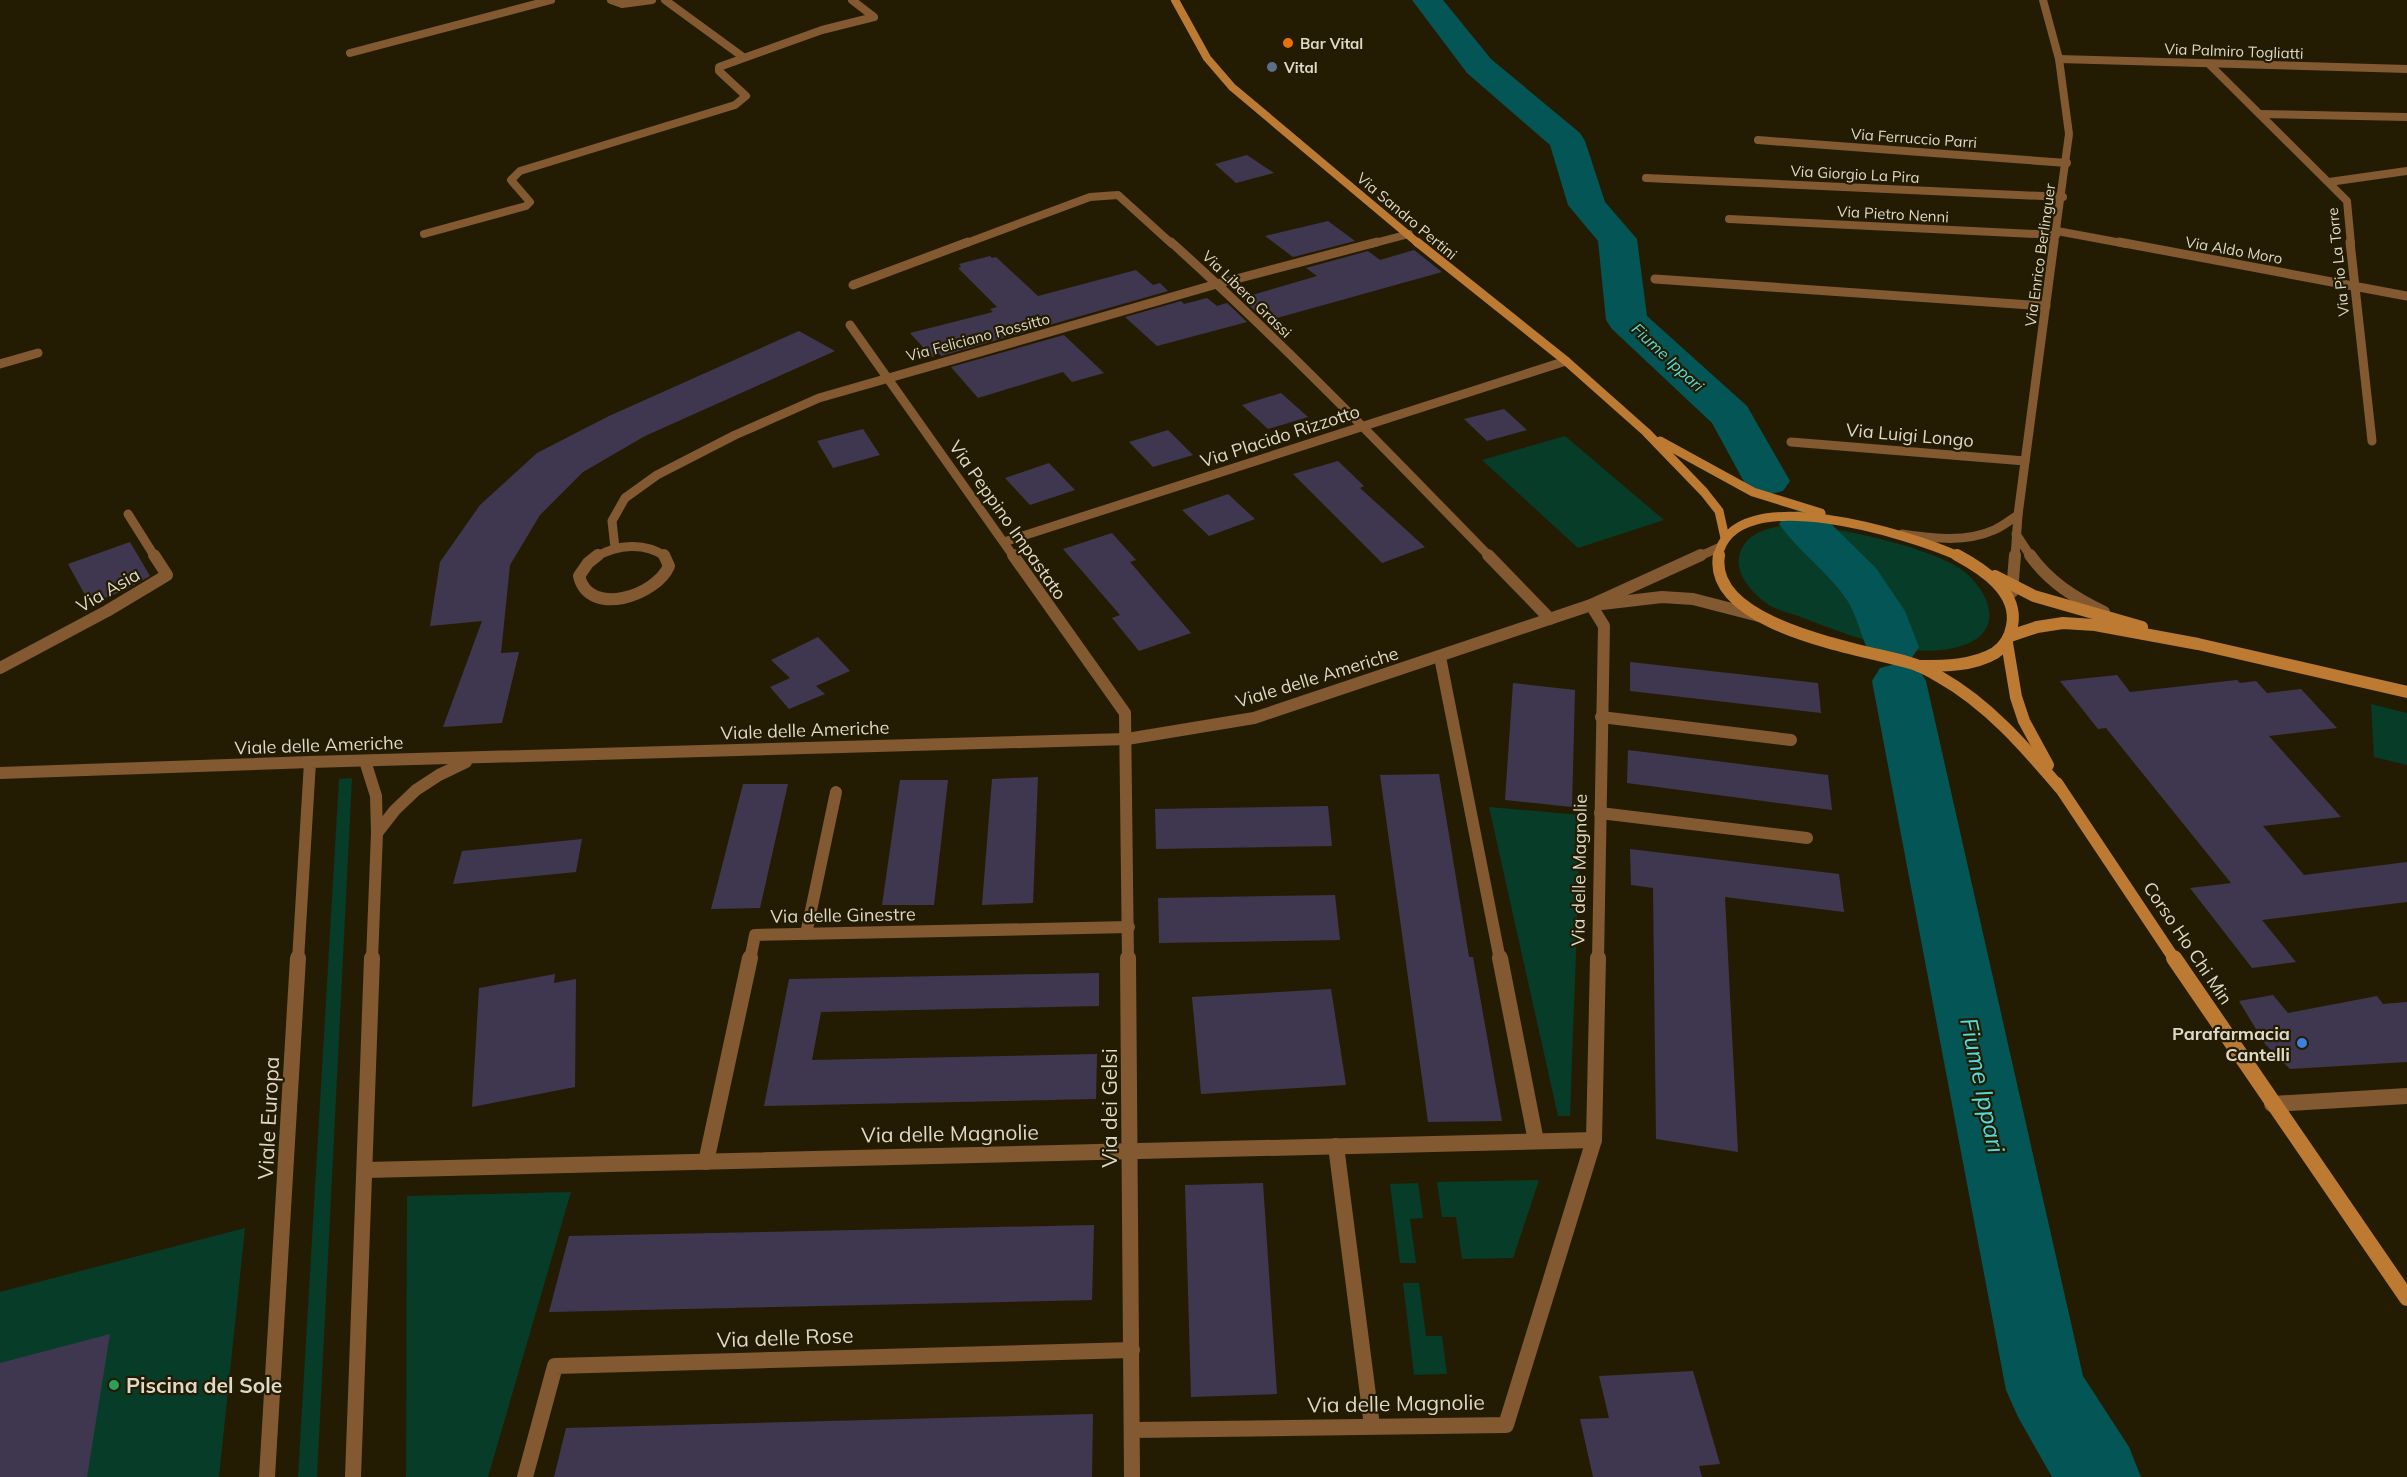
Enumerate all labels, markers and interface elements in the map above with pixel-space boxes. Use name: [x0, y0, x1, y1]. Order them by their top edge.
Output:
place label: Bar Vital: [1300, 34, 1363, 53]
marker: Bar Vital: [1281, 36, 1295, 50]
street label: Via Palmiro Togliatti: [2164, 39, 2304, 63]
place label: Vital: [1283, 58, 1318, 77]
marker: Vital: [1265, 60, 1279, 74]
street label: Via Ferruccio Parri: [1850, 124, 1978, 152]
street label: Via Giorgio La Pira: [1790, 161, 1920, 187]
street label: Via Sandro Pertini: [1353, 168, 1461, 264]
street label: Via Enrico Berlinguer: [2021, 182, 2060, 328]
street label: Via Pietro Nenni: [1837, 202, 1949, 226]
street label: Via Pio La Torre: [2323, 207, 2353, 317]
street label: Via Aldo Moro: [2184, 232, 2284, 268]
street label: Via Libero Grassi: [1198, 246, 1296, 342]
street label: Via Feliciano Rossitto: [904, 309, 1052, 365]
water label: Fiume Ippari: [1628, 318, 1708, 396]
street label: Via Placido Rizzotto: [1197, 399, 1363, 473]
street label: Via Luigi Longo: [1845, 418, 1975, 452]
street label: Via Peppino Impastato: [944, 436, 1072, 604]
street label: Via Asia: [72, 563, 144, 617]
street label: Viale delle Americhe: [1233, 641, 1401, 713]
street label: Viale delle Americhe: [720, 716, 890, 744]
street label: Viale delle Americhe: [234, 731, 404, 759]
street label: Via delle Magnolie: [1566, 794, 1592, 946]
street label: Corso Ho Chi Min: [2138, 877, 2238, 1009]
street label: Via delle Ginestre: [770, 902, 916, 928]
water label: Fiume Ippari: [1954, 1015, 2012, 1156]
place label: Parafarmacia Cantelli: [2172, 1022, 2290, 1066]
marker: Parafarmacia Cantelli: [2295, 1036, 2309, 1050]
street label: Via dei Gelsi: [1096, 1048, 1122, 1168]
street label: Viale Europa: [252, 1056, 284, 1180]
street label: Via delle Magnolie: [861, 1118, 1039, 1148]
street label: Via delle Rose: [716, 1322, 854, 1352]
place label: Piscina del Sole: [126, 1372, 282, 1398]
marker: Piscina del Sole: [107, 1378, 121, 1392]
street label: Via delle Magnolie: [1307, 1388, 1485, 1418]

